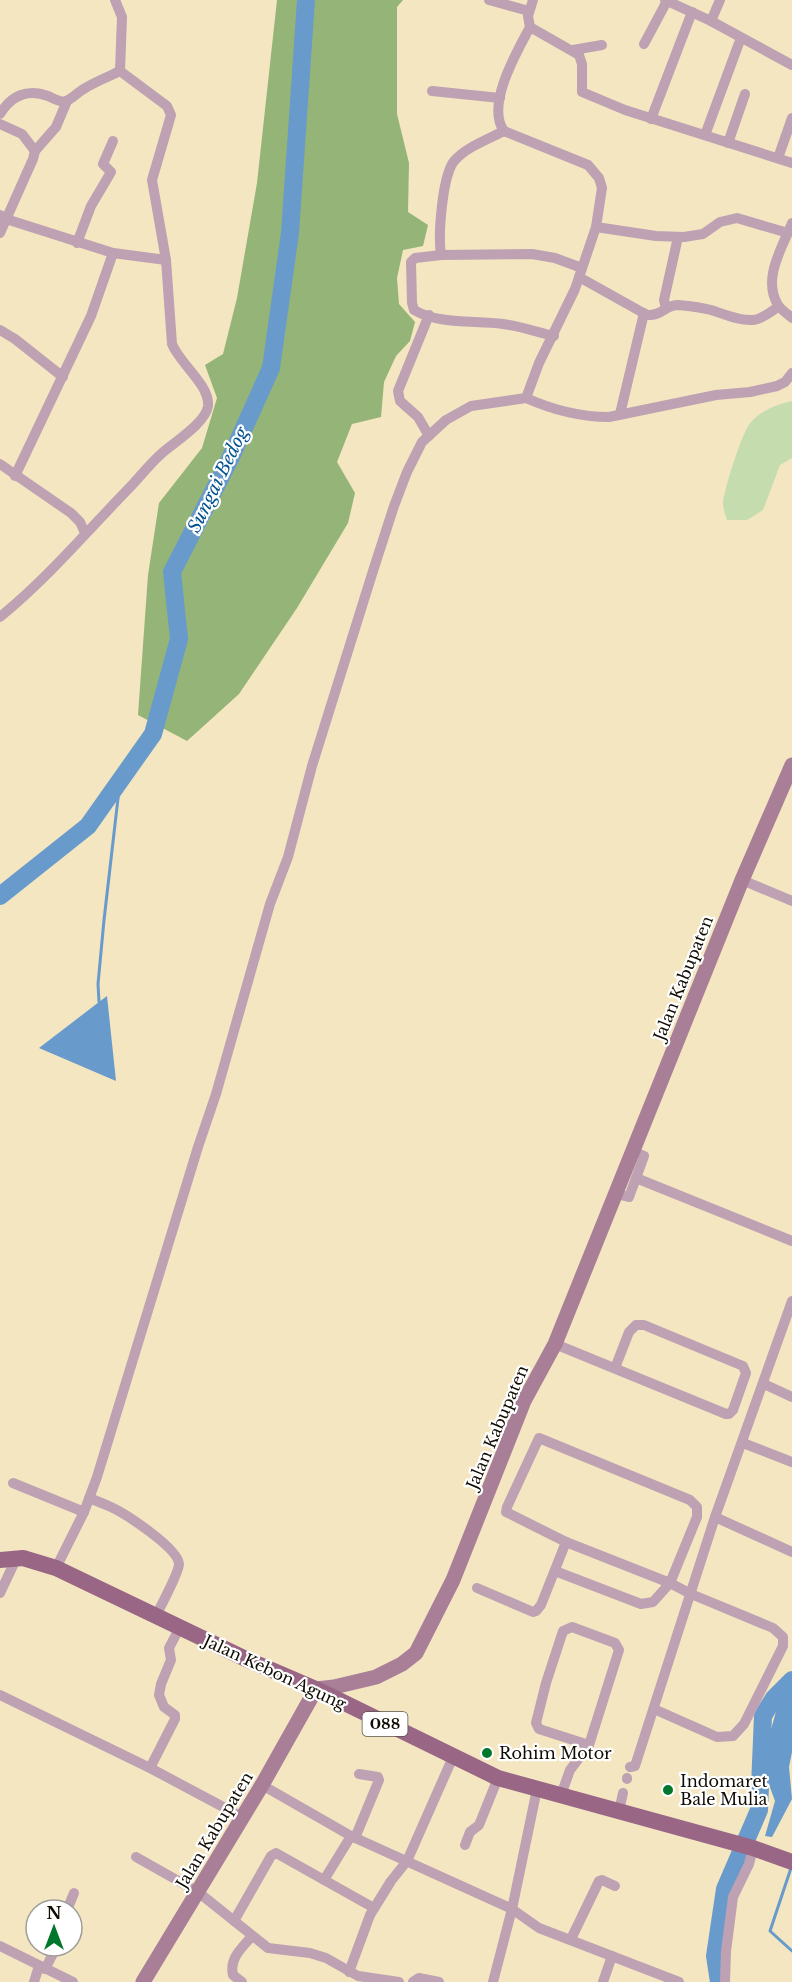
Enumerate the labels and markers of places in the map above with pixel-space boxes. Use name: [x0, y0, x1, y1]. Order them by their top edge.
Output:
place label: Rohim Motor: [499, 1743, 612, 1763]
marker: Rohim Motor: [480, 1746, 494, 1760]
place label: Indomaret Bale Mulia: [680, 1771, 768, 1809]
marker: Indomaret Bale Mulia: [661, 1783, 675, 1797]

